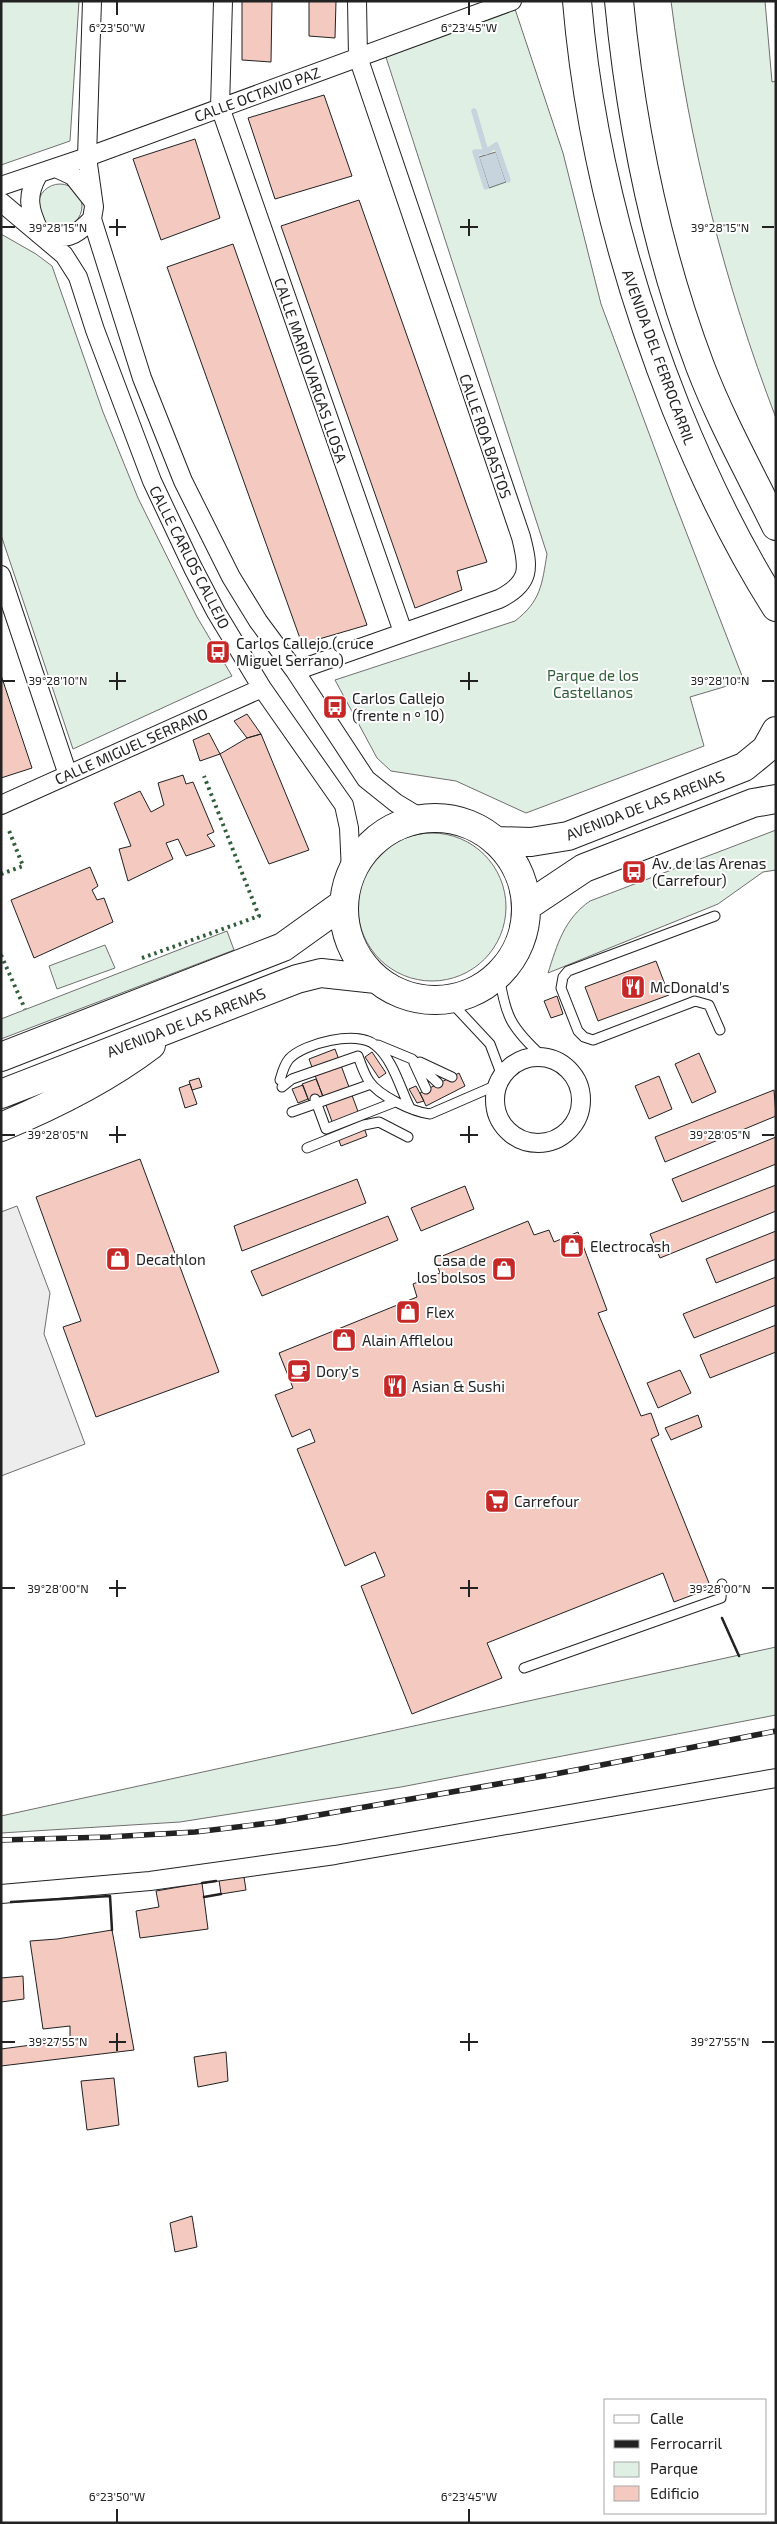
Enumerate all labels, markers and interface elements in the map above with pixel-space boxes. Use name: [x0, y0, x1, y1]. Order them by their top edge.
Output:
text: 6°23'50"W: [89, 20, 145, 34]
text: 6°23'45"W: [441, 20, 497, 34]
street label: CALLE OCTAVIO PAZ: [192, 63, 322, 125]
text: 39°28'15"N: [29, 220, 87, 234]
text: 39°28'15"N: [691, 220, 749, 234]
street label: AVENIDA DEL FERROCARRIL: [619, 267, 699, 447]
street label: CALLE MARIO VARGAS LLOSA: [271, 275, 351, 465]
street label: CALLE ROA BASTOS: [456, 371, 516, 501]
street label: CALLE CARLOS CALLEJO: [146, 482, 234, 632]
place label: Carlos Callejo (cruce Miguel Serrano): [236, 634, 374, 669]
bus stop icon: Carlos Callejo (cruce Miguel Serrano): [205, 639, 231, 665]
park label: Parque de los Castellanos: [547, 666, 639, 701]
text: 39°28'10"N: [28, 673, 88, 687]
text: 39°28'10"N: [690, 673, 750, 687]
place label: Carlos Callejo (frente n º 10): [352, 689, 445, 724]
bus stop icon: Carlos Callejo (frente n º 10): [322, 694, 348, 720]
street label: CALLE MIGUEL SERRANO: [52, 704, 210, 788]
street label: AVENIDA DE LAS ARENAS: [563, 766, 727, 844]
place label: Av. de las Arenas (Carrefour): [652, 854, 766, 889]
bus stop icon: Av. de las Arenas (Carrefour): [621, 859, 647, 885]
restaurant icon: McDonald's: [620, 974, 646, 1000]
place label: McDonald's: [650, 978, 730, 996]
street label: AVENIDA DE LAS ARENAS: [104, 983, 268, 1061]
text: 39°28'05"N: [28, 1127, 88, 1141]
text: 39°28'05"N: [690, 1127, 750, 1141]
shop icon: Electrocash: [559, 1233, 585, 1259]
place label: Electrocash: [590, 1237, 670, 1255]
shop icon: Decathlon: [105, 1246, 131, 1272]
place label: Decathlon: [136, 1250, 206, 1268]
place label: Casa de los bolsos: [417, 1251, 486, 1286]
shop icon: Casa de los bolsos: [491, 1256, 517, 1282]
shop icon: Flex: [395, 1299, 421, 1325]
place label: Flex: [426, 1303, 455, 1321]
shop icon: Alain Afflelou: [331, 1327, 357, 1353]
place label: Alain Afflelou: [362, 1331, 453, 1349]
cafe icon: Dory's: [286, 1358, 312, 1384]
place label: Dory's: [316, 1362, 359, 1380]
restaurant icon: Asian & Sushi: [382, 1373, 408, 1399]
place label: Asian & Sushi: [412, 1377, 505, 1395]
supermarket icon: Carrefour: [484, 1488, 510, 1514]
place label: Carrefour: [514, 1492, 579, 1510]
text: 39°28'00"N: [27, 1581, 89, 1595]
text: 39°28'00"N: [689, 1581, 751, 1595]
text: 39°27'55"N: [29, 2034, 87, 2048]
text: 39°27'55"N: [691, 2034, 749, 2048]
legend: [604, 2399, 767, 2514]
text: Calle: [650, 2409, 684, 2427]
text: Ferrocarril: [650, 2434, 723, 2452]
text: Parque: [650, 2459, 698, 2477]
text: Edificio: [650, 2484, 699, 2502]
text: 6°23'50"W: [89, 2489, 145, 2503]
text: 6°23'45"W: [441, 2489, 497, 2503]

